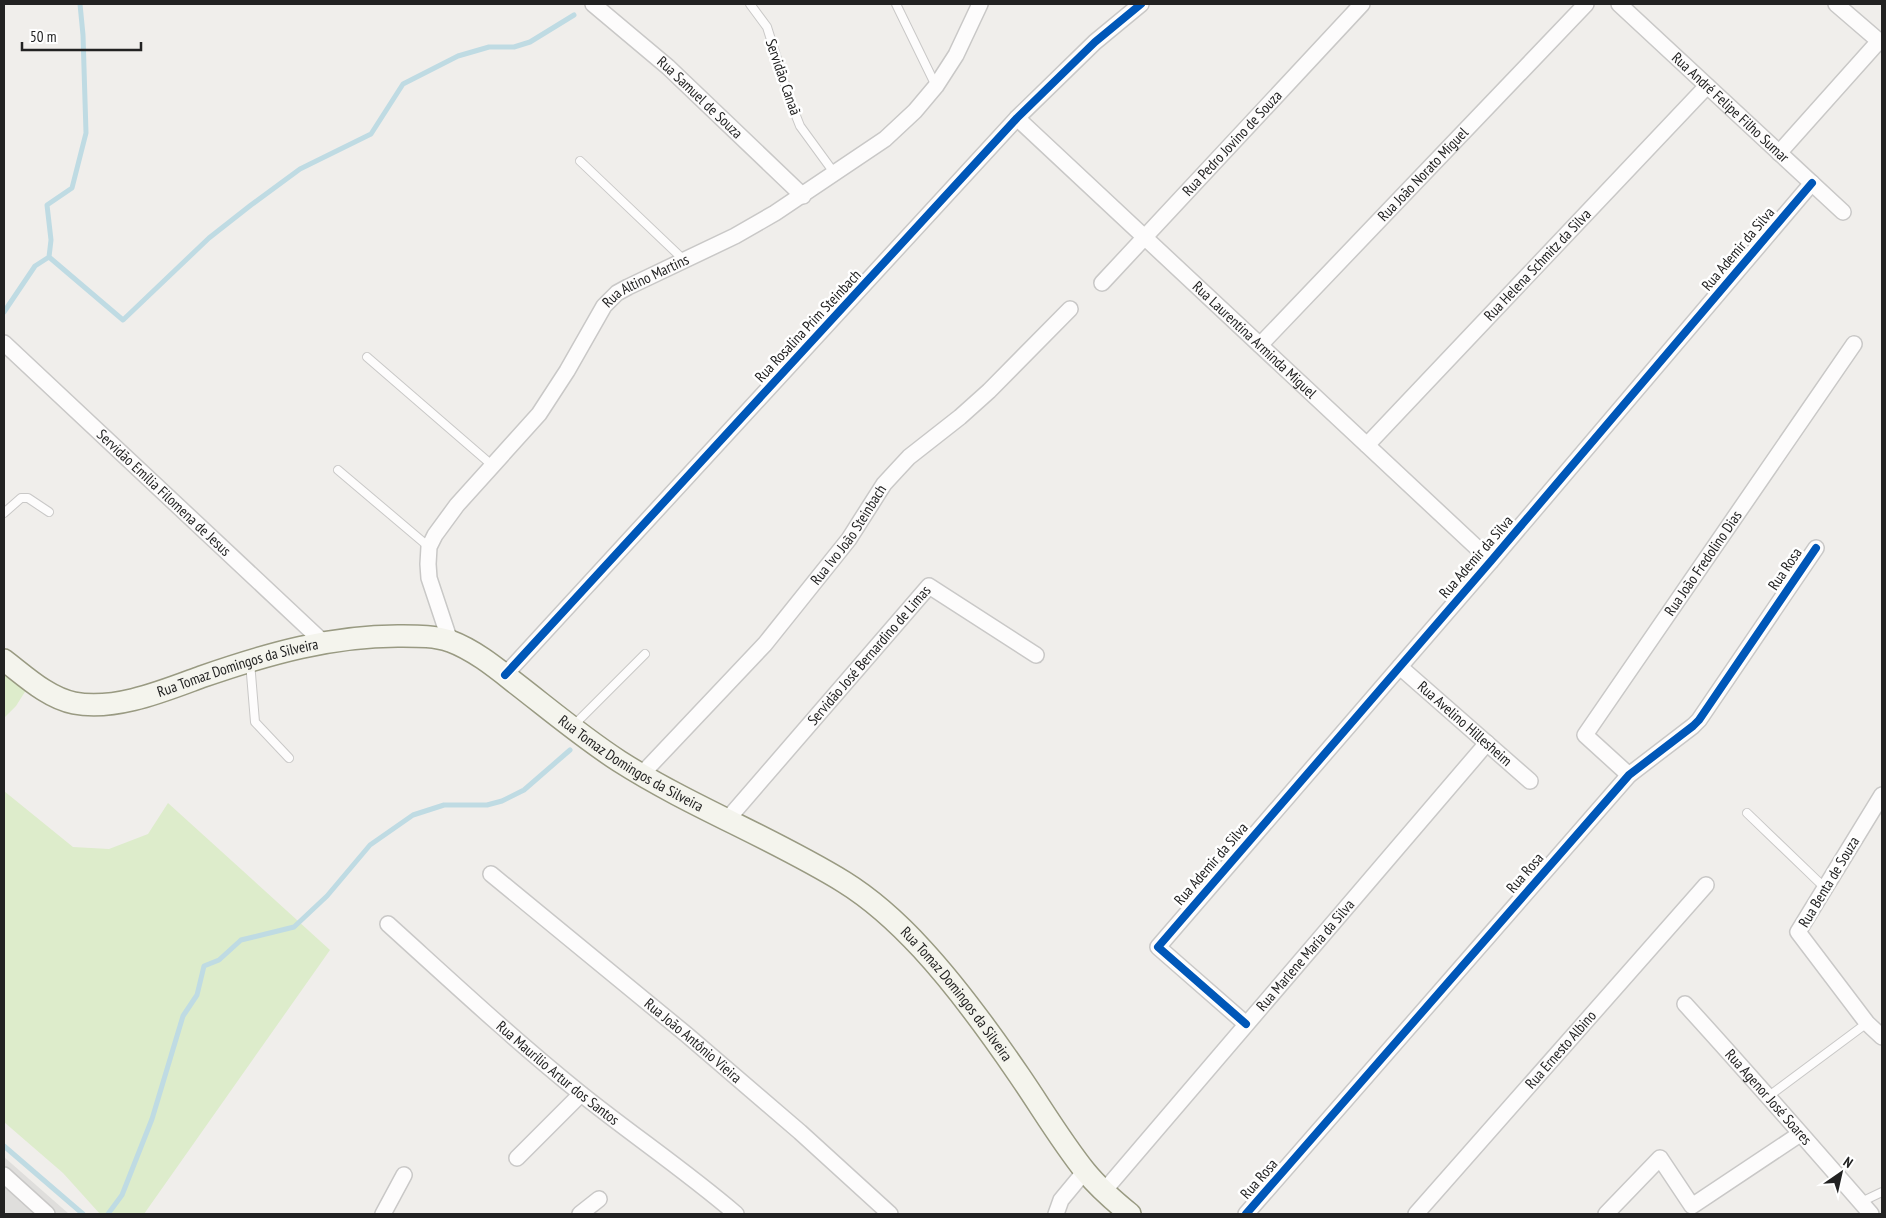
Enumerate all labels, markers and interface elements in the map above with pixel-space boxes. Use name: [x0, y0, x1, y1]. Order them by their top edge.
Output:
scale bar: [22, 20, 141, 52]
text: 50 m: [30, 27, 56, 46]
street label: Servidão Canaã: [762, 36, 805, 117]
street label: Rua André Felipe Filho Sumar: [1668, 48, 1794, 167]
street label: Rua Samuel de Souza: [653, 52, 747, 142]
street label: Rua Pedro Jovino de Souza: [1178, 86, 1286, 200]
street label: Rua João Norato Miguel: [1373, 123, 1472, 225]
street label: Rua Ademir da Silva: [1697, 203, 1778, 294]
street label: Rua Helena Schmitz da Silva: [1480, 205, 1595, 325]
street label: Rua Altino Martins: [598, 249, 692, 311]
street label: Rua Rosalina Prim Steinbach: [751, 265, 865, 386]
street label: Rua Laurentina Arminda Miguel: [1189, 277, 1321, 403]
street label: Servidão Emília Filomena de Jesus: [93, 425, 235, 560]
street label: Rua Ivo João Steinbach: [806, 481, 890, 589]
street label: Rua João Fredolino Dias: [1660, 507, 1746, 619]
street label: Rua Ademir da Silva: [1435, 511, 1517, 602]
street label: Rua Rosa: [1764, 544, 1806, 594]
street label: Servidão José Bernardino de Limas: [803, 581, 934, 729]
street label: Rua Tomaz Domingos da Silveira: [155, 634, 320, 701]
street label: Rua Avelino Hillesheim: [1414, 677, 1516, 770]
street label: Rua Tomaz Domingos da Silveira: [555, 711, 707, 815]
street label: Rua Ademir da Silva: [1170, 818, 1252, 909]
street label: Rua Benta de Souza: [1794, 833, 1863, 931]
street label: Rua Rosa: [1502, 849, 1547, 897]
street label: Rua Marlene Maria da Silva: [1252, 895, 1358, 1015]
street label: Rua Tomaz Domingos da Silveira: [897, 922, 1017, 1065]
street label: Rua João Antônio Vieira: [641, 994, 746, 1087]
street label: Rua Ernesto Albino: [1521, 1006, 1600, 1092]
street label: Rua Maurílio Artur dos Santos: [493, 1016, 623, 1129]
street label: Rua Agenor José Soares: [1721, 1045, 1816, 1149]
north arrow: [1816, 1148, 1866, 1198]
text: N: [1840, 1153, 1856, 1172]
street label: Rua Rosa: [1236, 1155, 1281, 1203]

